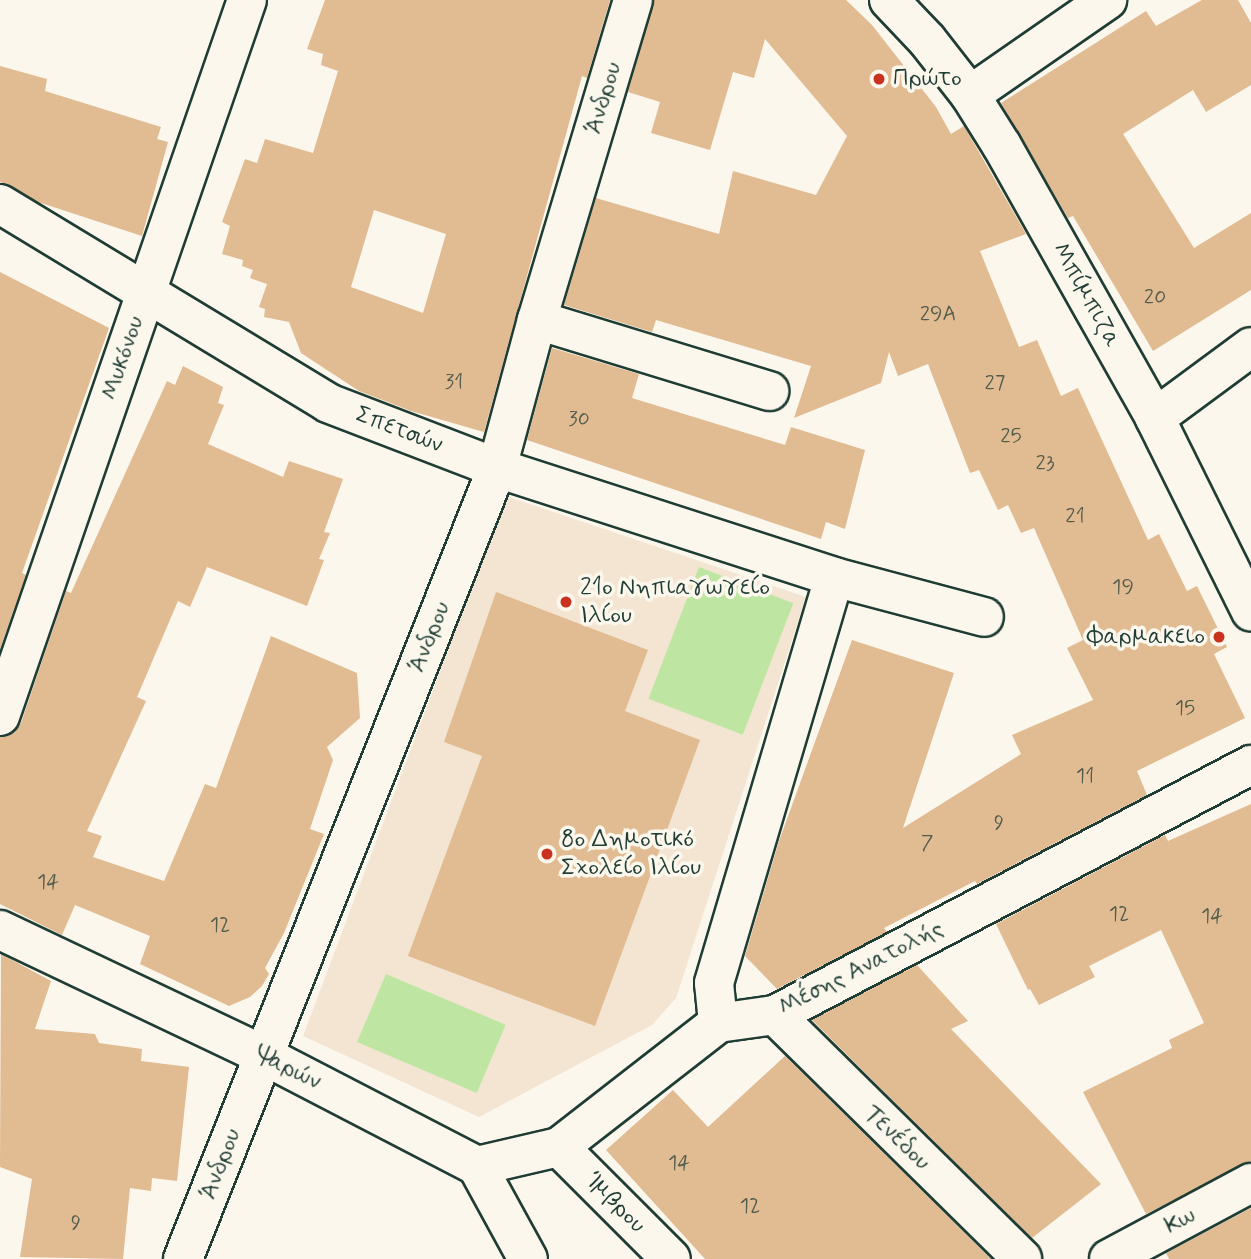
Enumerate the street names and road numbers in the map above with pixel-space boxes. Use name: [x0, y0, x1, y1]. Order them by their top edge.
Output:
street label: Άνδρου: [579, 59, 629, 137]
street label: Μπίμπιζα: [1045, 238, 1127, 352]
street label: Μυκόνου: [95, 312, 151, 404]
street label: Σπετσών: [351, 400, 447, 460]
street label: Άνδρου: [403, 597, 457, 677]
street label: Μέσης Ανατολής: [774, 914, 948, 1022]
street label: Ψαρών: [250, 1039, 326, 1097]
street label: Τενέδου: [858, 1099, 936, 1177]
street label: Άνδρου: [194, 1124, 248, 1204]
street label: Ίμβρου: [579, 1167, 651, 1239]
street label: Κω: [1160, 1201, 1200, 1241]

